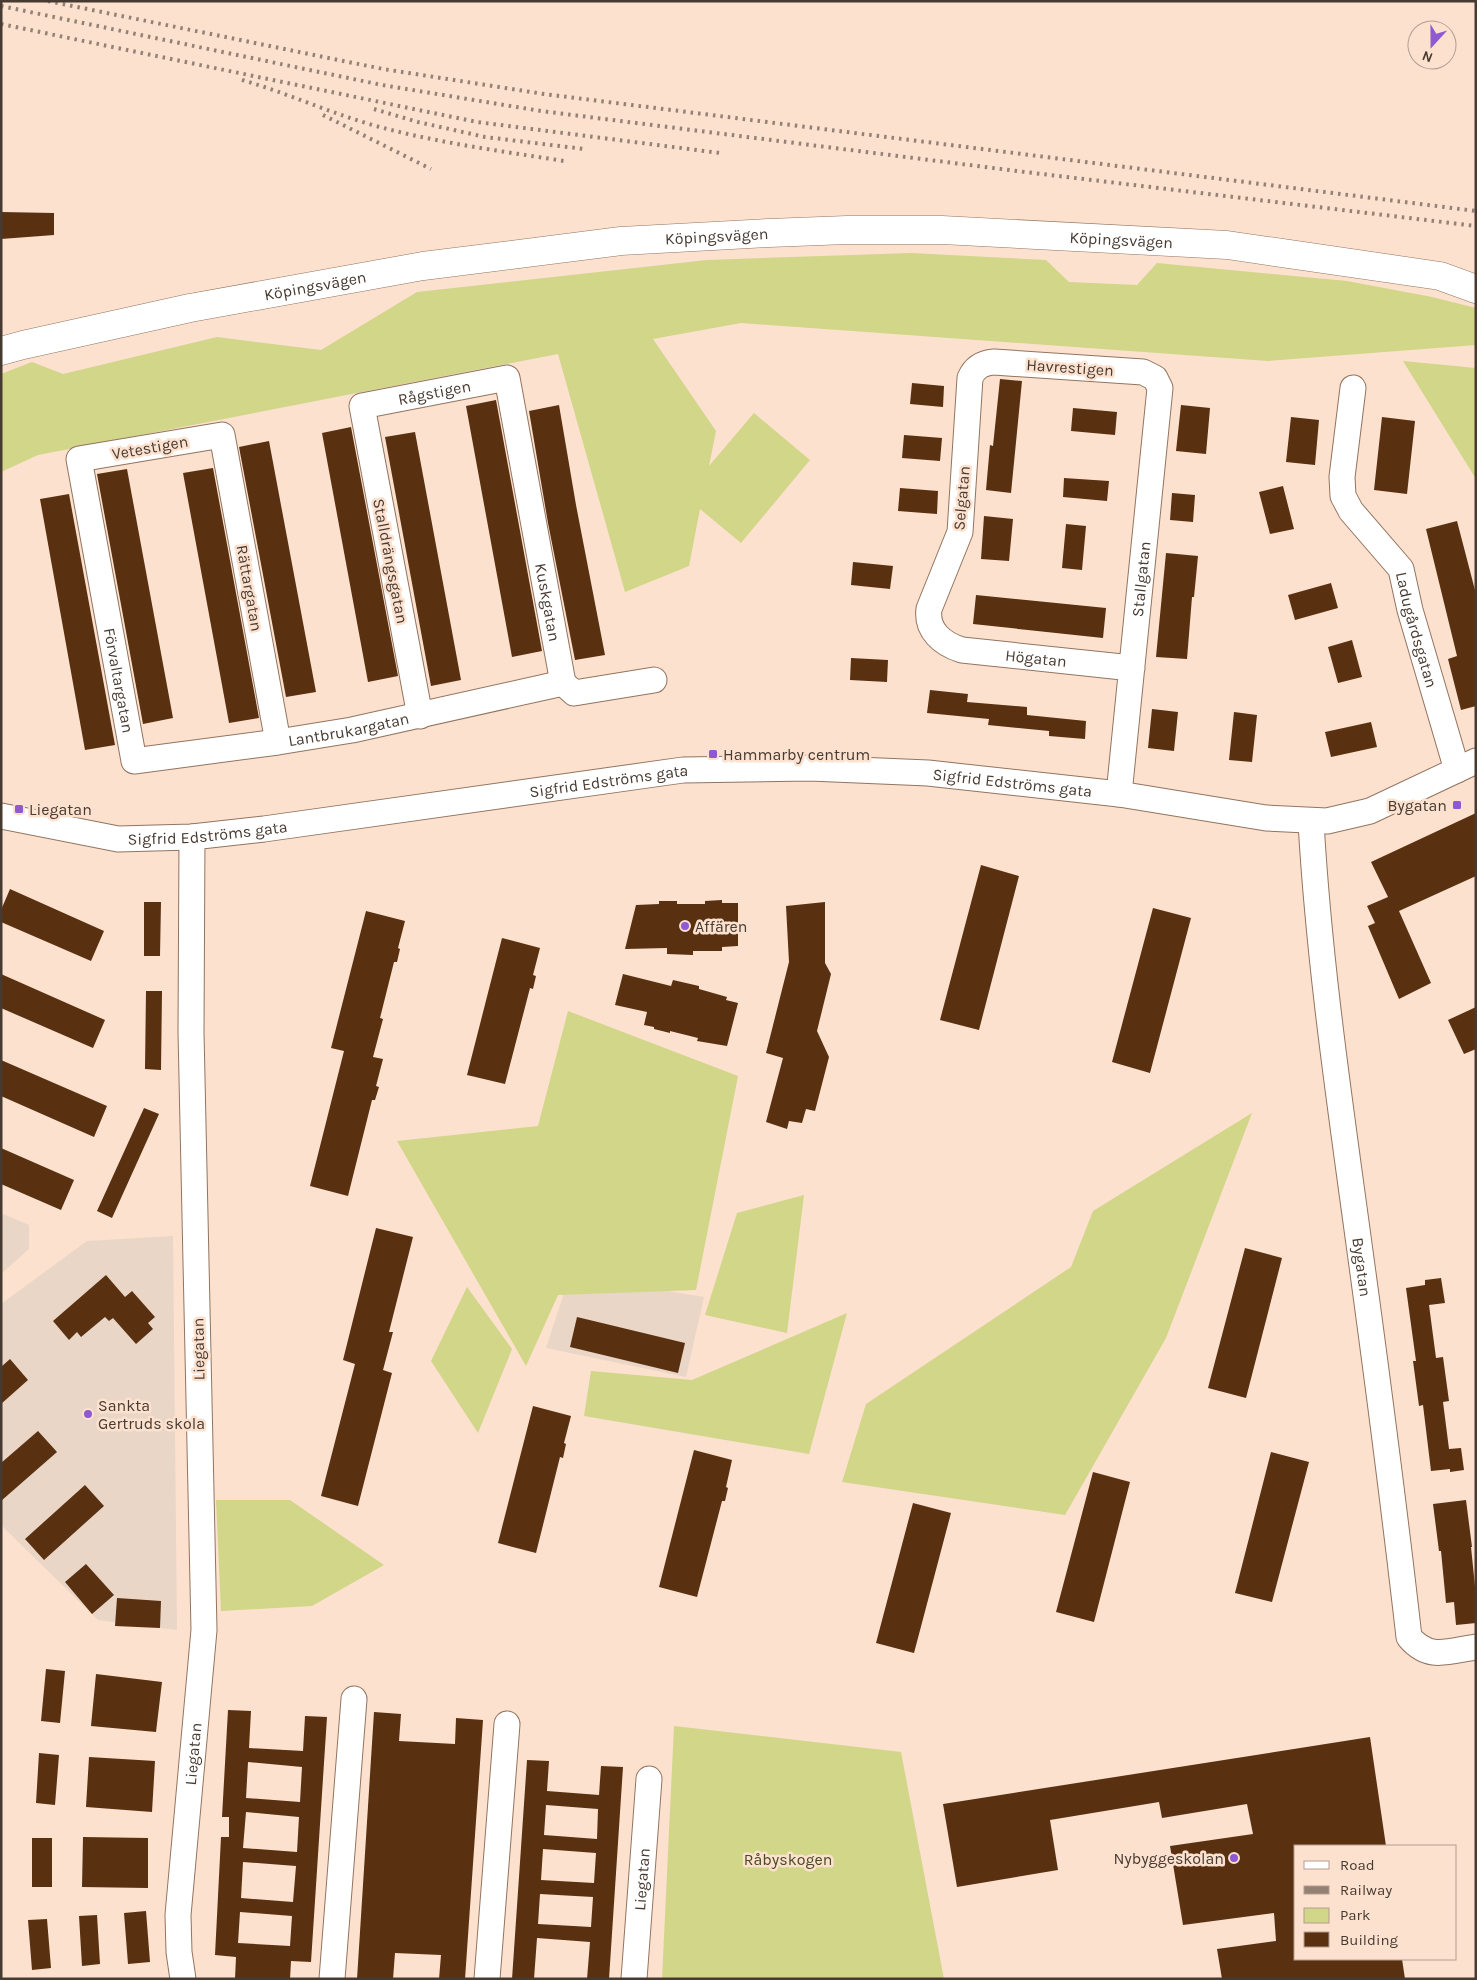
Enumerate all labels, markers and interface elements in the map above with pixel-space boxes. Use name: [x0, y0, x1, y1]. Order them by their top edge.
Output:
north arrow: [1407, 20, 1457, 70]
text: N: [1420, 47, 1435, 66]
street label: Köpingsvägen: [665, 224, 769, 249]
street label: Köpingsvägen: [1069, 228, 1173, 252]
street label: Köpingsvägen: [263, 267, 368, 304]
street label: Havrestigen: [1026, 355, 1114, 380]
street label: Rågstigen: [396, 376, 472, 409]
street label: Vetestigen: [111, 431, 190, 464]
street label: Selgatan: [949, 465, 974, 531]
street label: Stalldrängsgatan: [369, 497, 412, 625]
street label: Stallgatan: [1128, 540, 1154, 618]
street label: Rättargatan: [233, 543, 266, 633]
street label: Kuskgatan: [531, 562, 564, 643]
street label: Ladugårdsgatan: [1392, 570, 1441, 690]
street label: Förvaltargatan: [100, 626, 138, 735]
street label: Högatan: [1004, 646, 1068, 671]
street label: Lantbrukargatan: [287, 709, 411, 750]
place label: Hammarby centrum: [723, 745, 870, 764]
marker: Hammarby centrum: [707, 748, 719, 760]
street label: Sigfrid Edströms gata: [528, 761, 688, 802]
street label: Sigfrid Edströms gata: [932, 765, 1093, 801]
place label: Bygatan: [1387, 796, 1447, 815]
marker: Bygatan: [1451, 799, 1463, 811]
place label: Liegatan: [29, 800, 92, 819]
marker: Liegatan: [13, 803, 25, 815]
street label: Sigfrid Edströms gata: [127, 817, 289, 849]
place label: Affären: [695, 917, 747, 936]
marker: Affären: [679, 920, 691, 932]
street label: Bygatan: [1348, 1236, 1375, 1298]
street label: Liegatan: [188, 1317, 209, 1381]
place label: Sankta Gertruds skola: [98, 1396, 205, 1433]
marker: Sankta Gertruds skola: [82, 1408, 94, 1420]
street label: Liegatan: [181, 1722, 206, 1786]
legend: [1294, 1845, 1457, 1960]
street label: Liegatan: [630, 1847, 654, 1911]
place label: Nybyggeskolan: [1113, 1849, 1224, 1868]
park label: Råbyskogen: [744, 1850, 832, 1869]
marker: Nybyggeskolan: [1228, 1852, 1240, 1864]
text: Road: [1340, 1856, 1375, 1874]
text: Railway: [1340, 1881, 1392, 1899]
text: Park: [1340, 1906, 1370, 1924]
text: Building: [1340, 1931, 1398, 1949]

